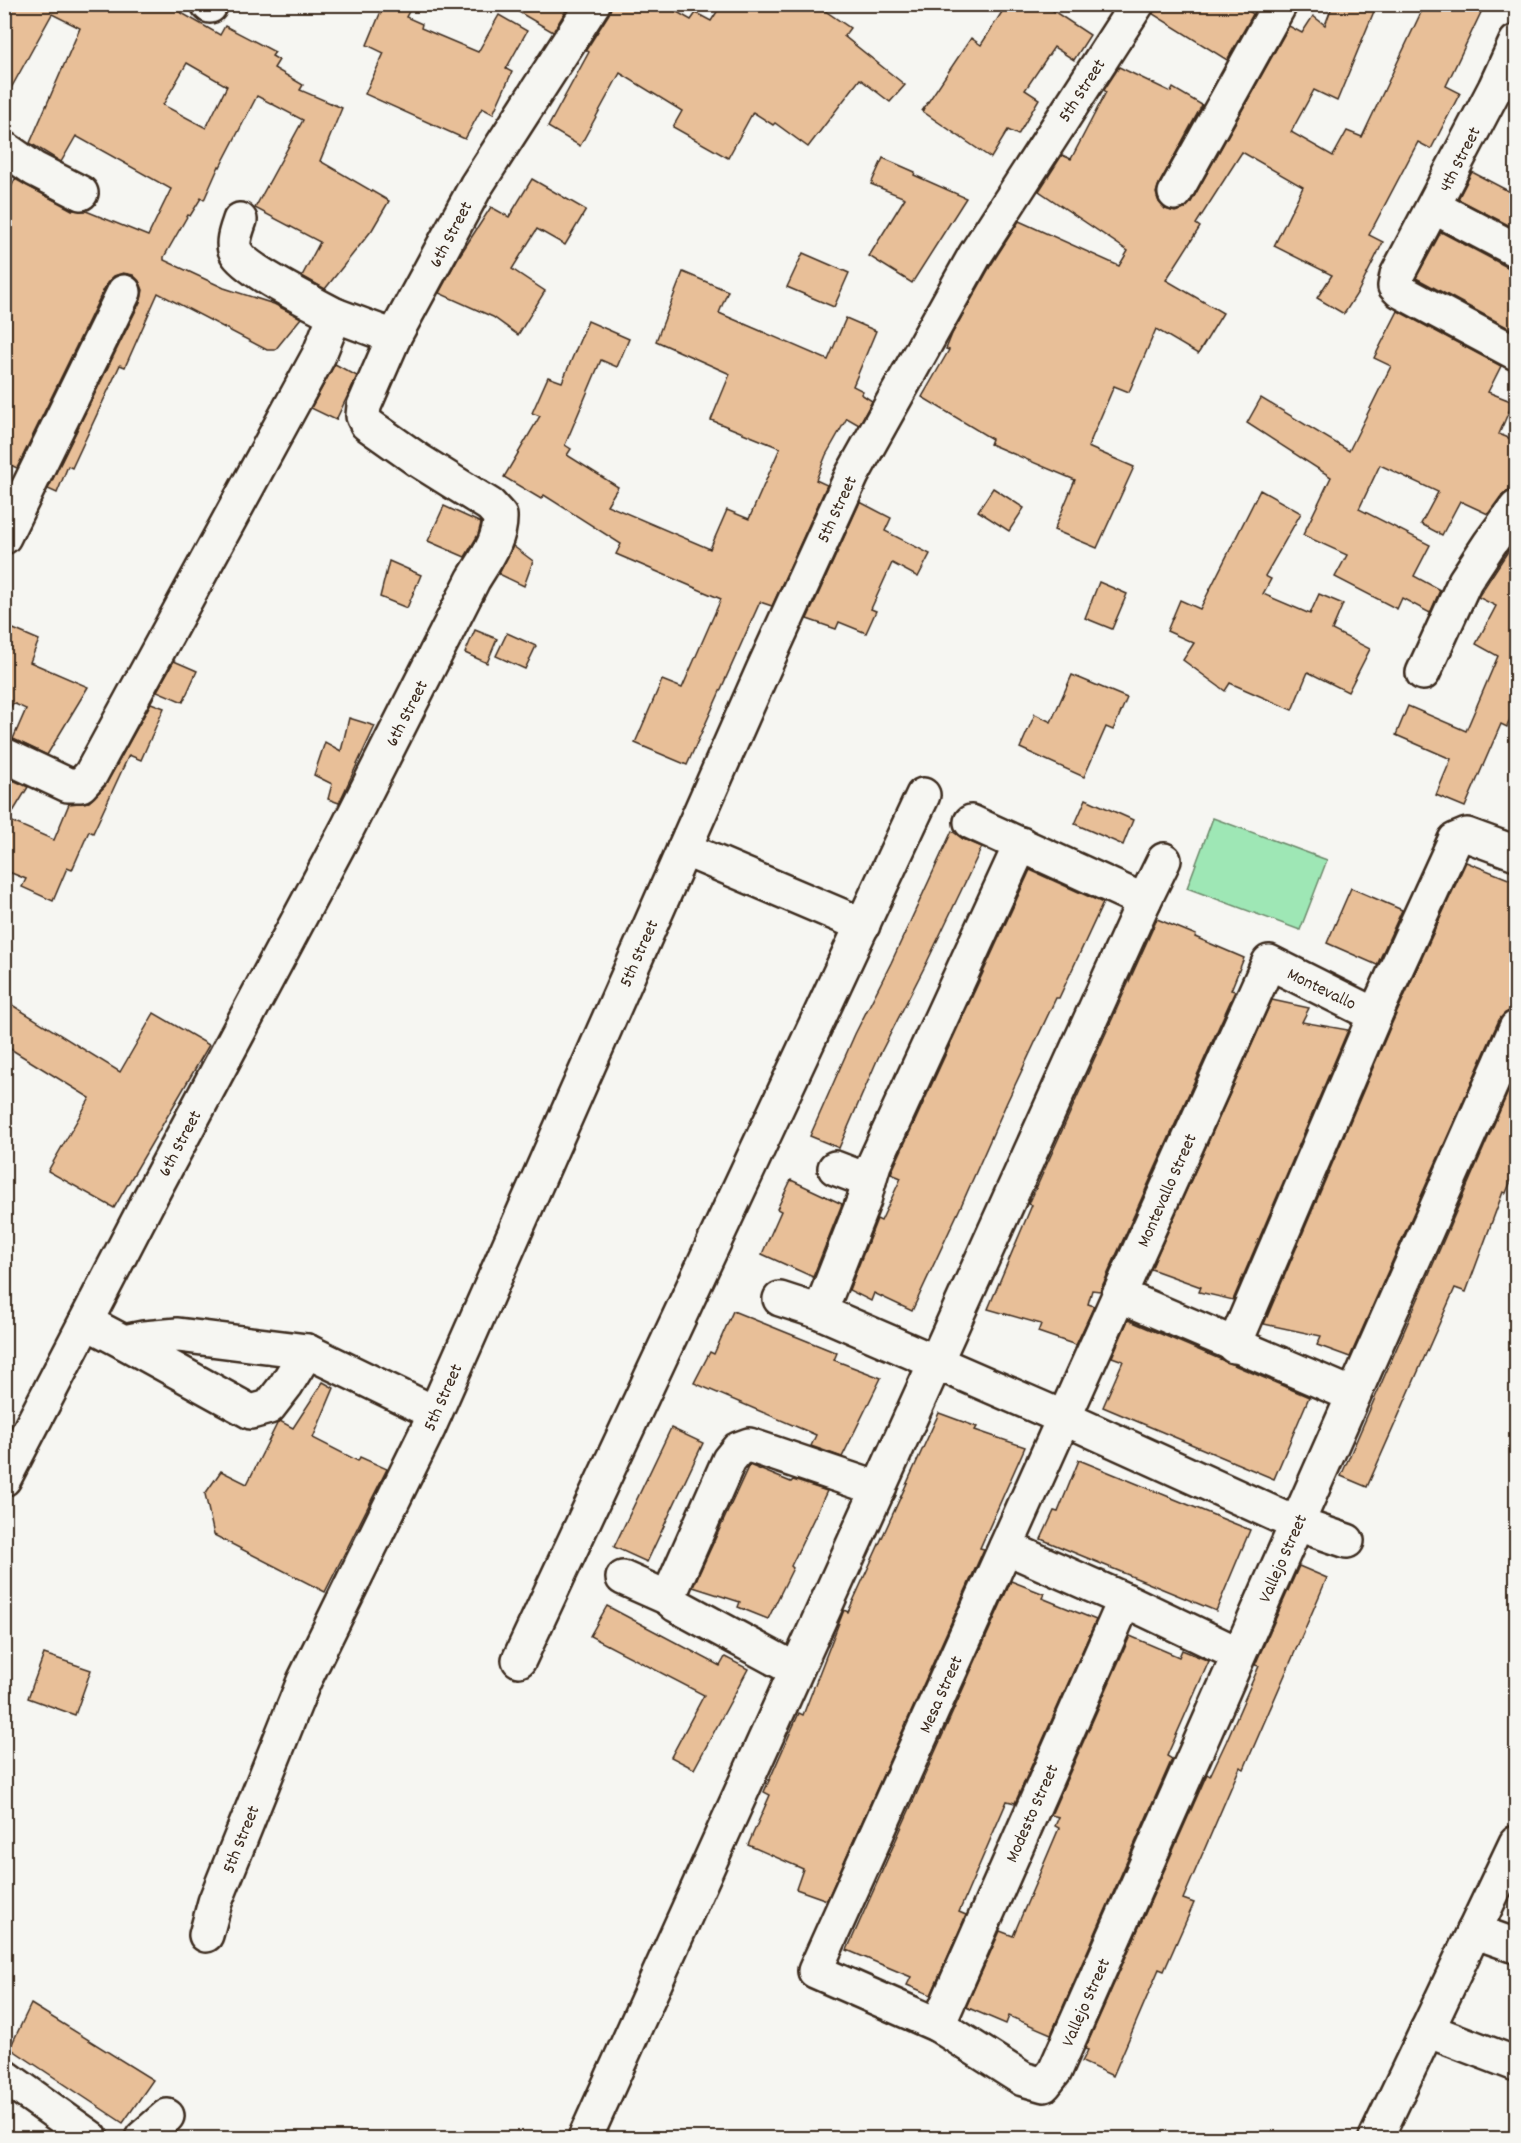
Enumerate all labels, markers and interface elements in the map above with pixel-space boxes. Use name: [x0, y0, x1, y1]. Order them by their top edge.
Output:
street label: 5th Street: [1053, 54, 1113, 128]
street label: 4th Street: [1434, 123, 1488, 197]
street label: 6th Street: [424, 197, 480, 273]
street label: 5th Street: [812, 472, 865, 548]
street label: 6th Street: [381, 676, 436, 752]
street label: 5th Street: [614, 916, 666, 992]
street label: Montevallo: [1282, 963, 1360, 1018]
street label: 6th Street: [153, 1106, 209, 1182]
street label: Montevallo Street: [1132, 1130, 1205, 1252]
street label: 5th Street: [418, 1360, 470, 1436]
street label: Vallejo Street: [1254, 1511, 1315, 1607]
street label: Mesa Street: [914, 1652, 971, 1738]
street label: Modesto Street: [1001, 1761, 1066, 1867]
street label: 5th Street: [217, 1802, 267, 1878]
street label: Vallejo Street: [1057, 1955, 1118, 2051]

